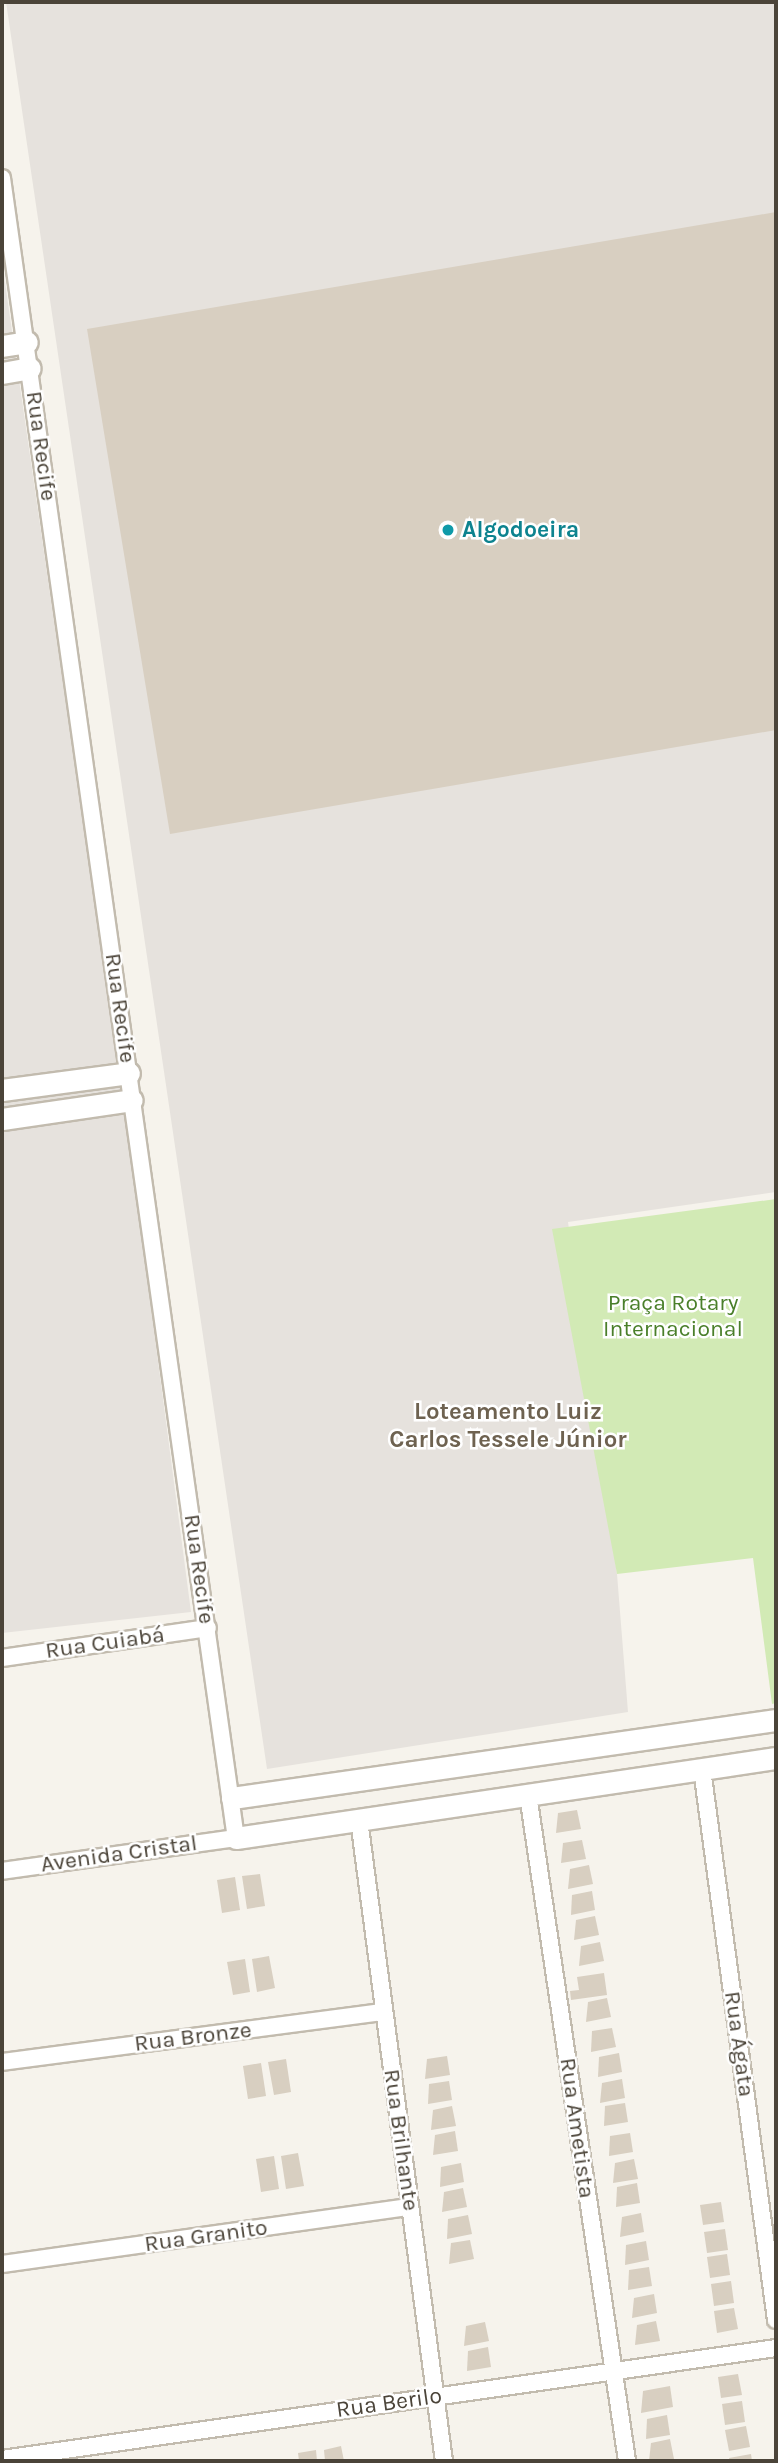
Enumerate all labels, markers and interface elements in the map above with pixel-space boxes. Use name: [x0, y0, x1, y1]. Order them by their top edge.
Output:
street label: Rua Recife: [20, 389, 62, 503]
place label: Algodoeira: [462, 516, 579, 544]
marker: Algodoeira: [440, 522, 456, 538]
street label: Rua Recife: [99, 951, 141, 1065]
park label: Praça Rotary Internacional: [603, 1289, 743, 1343]
district label: Loteamento Luiz Carlos Tessele Júnior: [389, 1398, 627, 1454]
street label: Rua Recife: [178, 1512, 220, 1626]
street label: Rua Cuiabá: [44, 1621, 166, 1665]
street label: Avenida Cristal: [39, 1829, 199, 1879]
street label: Rua Ágata: [718, 1989, 760, 2099]
street label: Rua Bronze: [133, 2016, 253, 2058]
street label: Rua Ametista: [553, 2056, 601, 2200]
street label: Rua Brilhante: [377, 2067, 425, 2213]
street label: Rua Granito: [143, 2214, 269, 2258]
street label: Rua Berilo: [334, 2382, 444, 2424]

